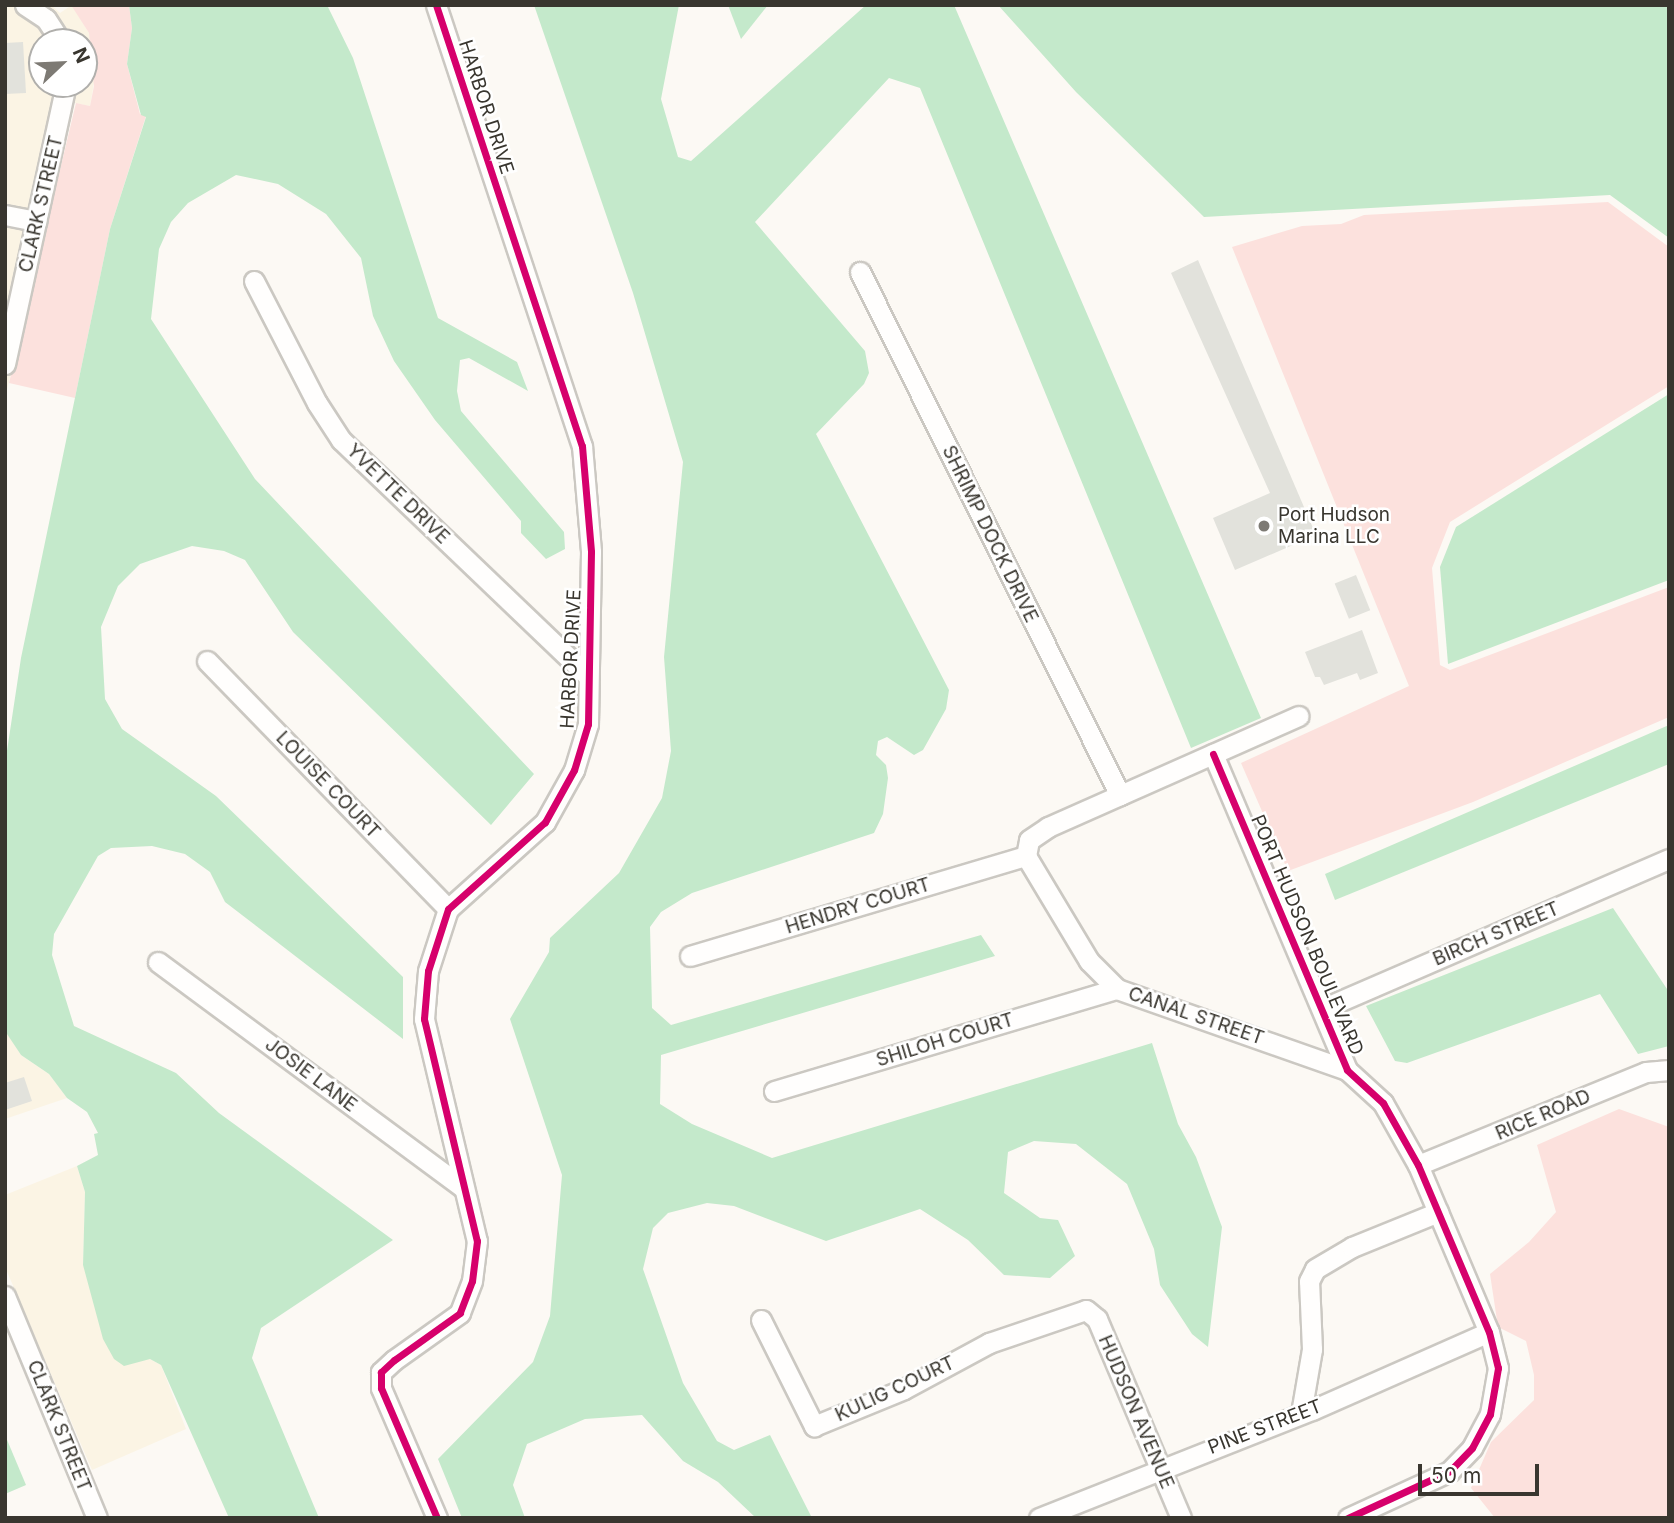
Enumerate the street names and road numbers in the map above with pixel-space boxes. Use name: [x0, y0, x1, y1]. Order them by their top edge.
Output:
street label: HARBOR DRIVE: [454, 37, 518, 177]
street label: CLARK STREET: [14, 133, 68, 275]
street label: YVETTE DRIVE: [342, 439, 454, 549]
street label: SHRIMP DOCK DRIVE: [937, 442, 1043, 626]
street label: HARBOR DRIVE: [556, 589, 586, 729]
street label: LOUISE COURT: [271, 727, 385, 843]
street label: PORT HUDSON BOULEVARD: [1246, 811, 1368, 1059]
street label: HENDRY COURT: [783, 873, 933, 939]
street label: BIRCH STREET: [1429, 897, 1563, 971]
street label: CANAL STREET: [1125, 982, 1267, 1050]
street label: SHILOH COURT: [873, 1008, 1017, 1072]
street label: JOSIE LANE: [261, 1033, 361, 1117]
street label: RICE ROAD: [1492, 1085, 1594, 1145]
street label: HUDSON AVENUE: [1093, 1332, 1179, 1492]
street label: KULIG COURT: [832, 1351, 958, 1427]
street label: CLARK STREET: [22, 1357, 96, 1495]
street label: PINE STREET: [1205, 1395, 1325, 1459]

